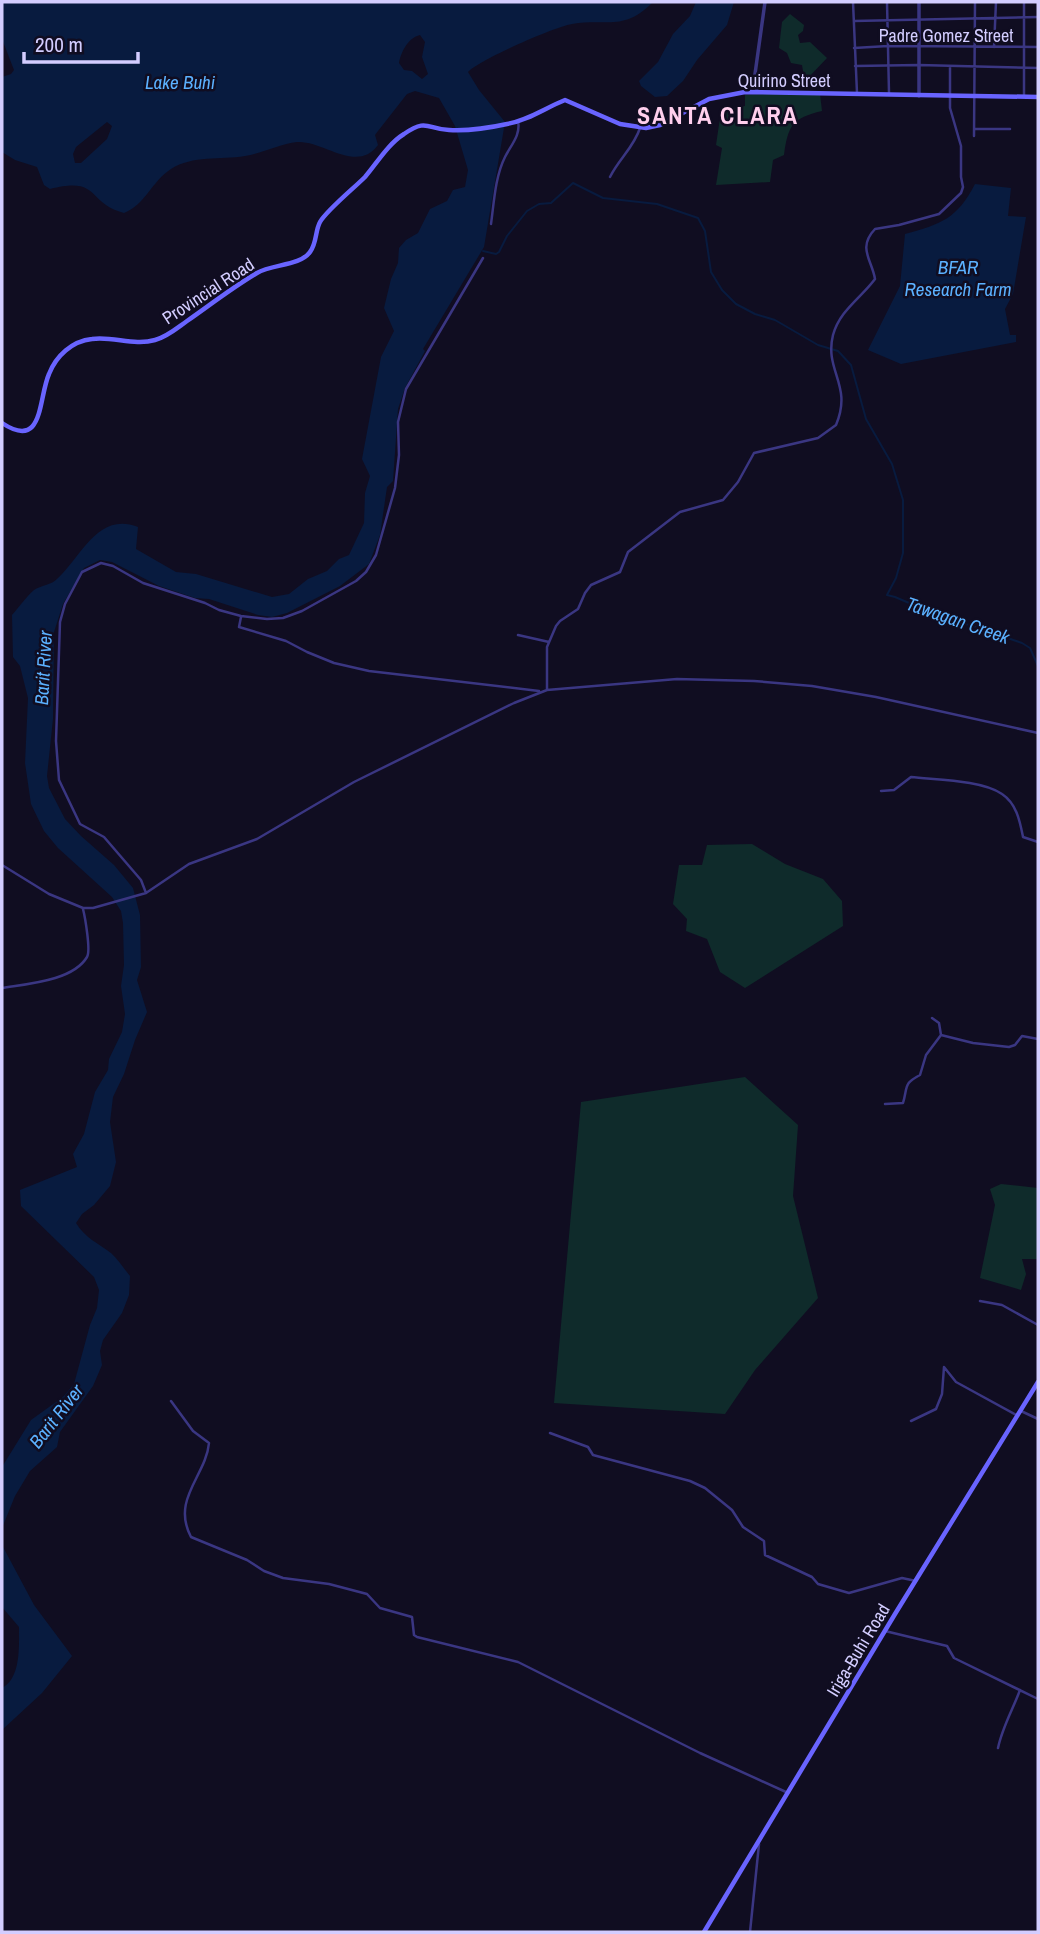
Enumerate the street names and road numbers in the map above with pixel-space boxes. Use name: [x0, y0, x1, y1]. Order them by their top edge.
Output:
street label: Padre Gomez Street: [879, 23, 1013, 48]
street label: Quirino Street: [738, 68, 830, 93]
street label: Provincial Road: [157, 252, 259, 330]
street label: Iriga-Buhi Road: [820, 1599, 896, 1701]

